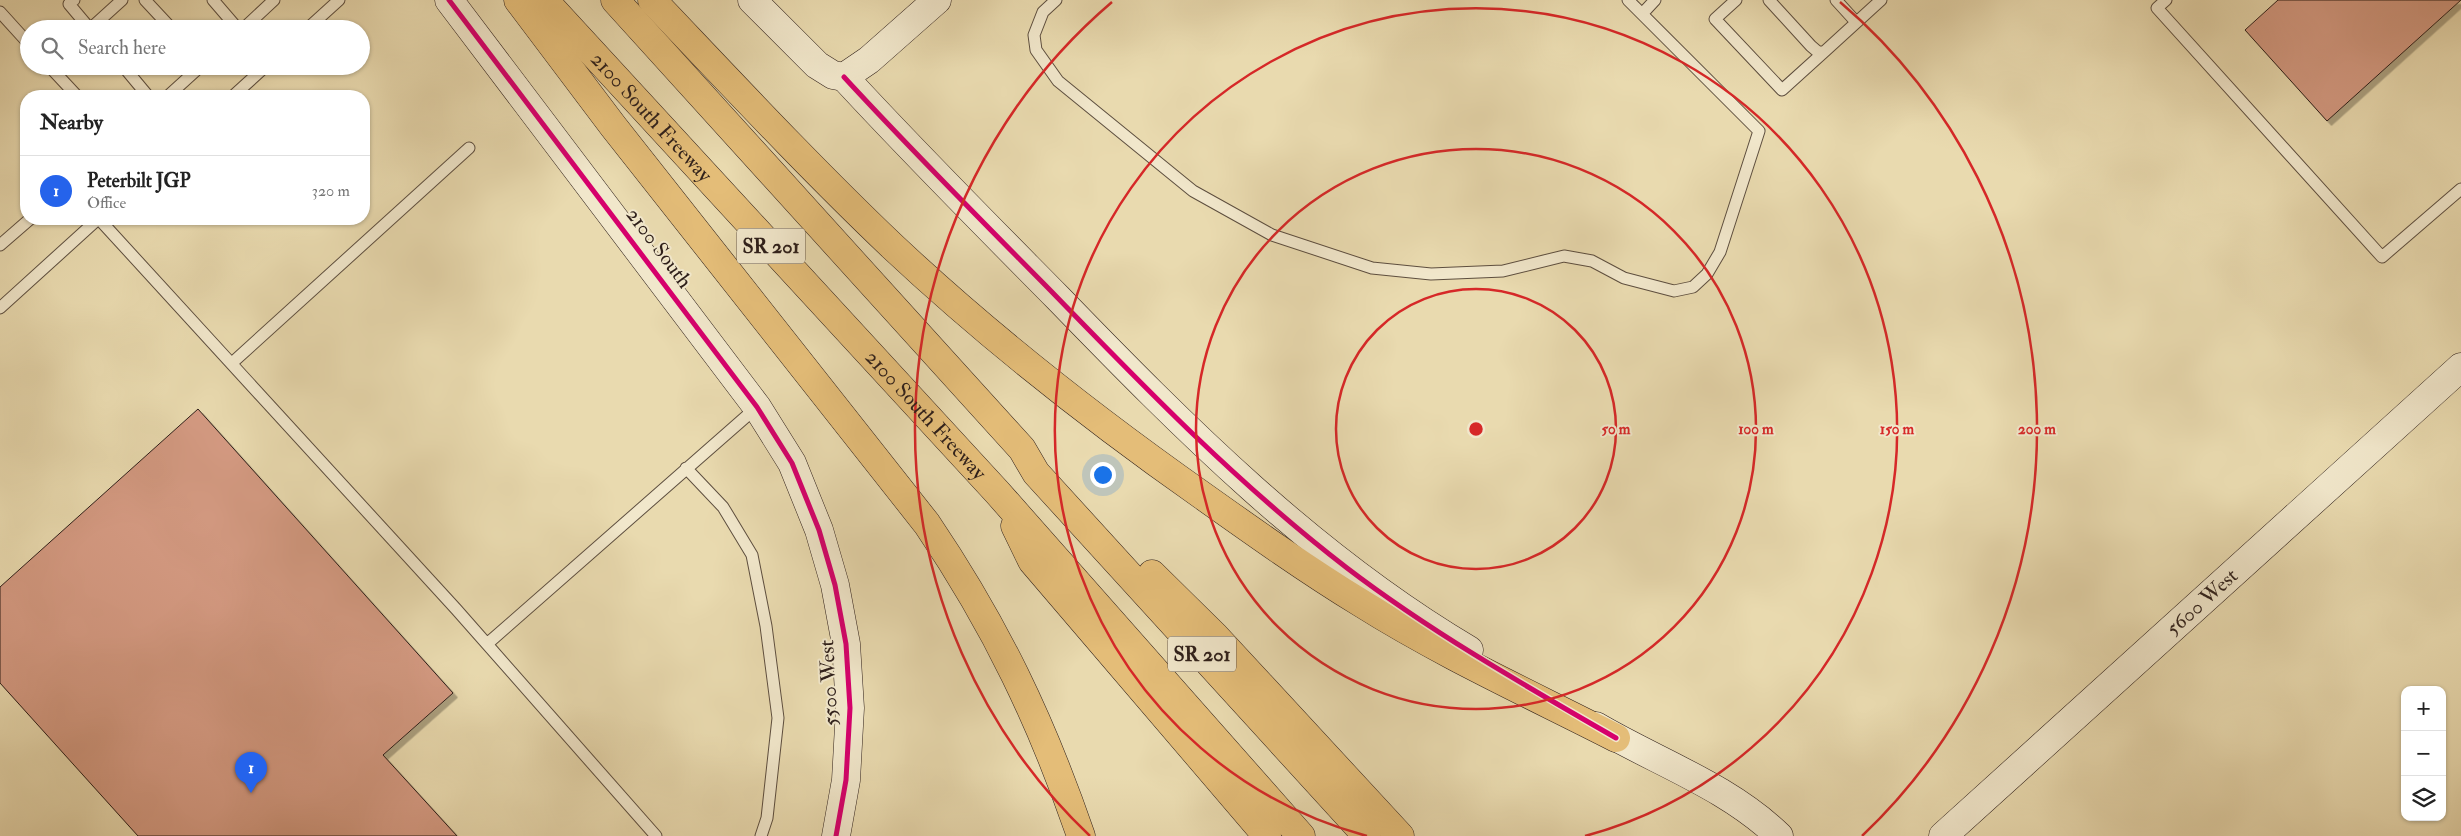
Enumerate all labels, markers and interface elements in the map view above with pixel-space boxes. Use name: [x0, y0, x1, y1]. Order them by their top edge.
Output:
search box: [20, 20, 370, 75]
icon: search: [38, 34, 66, 62]
text: Search here: [78, 36, 166, 60]
street label: 2100 South Freeway: [585, 46, 719, 188]
text: Nearby: [40, 109, 103, 136]
text: Peterbilt JGP: [87, 169, 191, 193]
text: 1: [53, 181, 59, 201]
text: 320 m: [312, 181, 350, 201]
text: Office: [87, 193, 126, 213]
street label: 2100 South: [620, 202, 698, 294]
road number: SR 201: [737, 228, 805, 264]
street label: 2100 South Freeway: [859, 344, 993, 486]
centre of rings: [1467, 420, 1485, 438]
text: 50 m: [1602, 420, 1631, 439]
text: 100 m: [1738, 420, 1774, 439]
text: 150 m: [1880, 420, 1914, 439]
text: 200 m: [2018, 420, 2056, 439]
your location: [1090, 462, 1116, 488]
street label: 5600 West: [2160, 562, 2244, 641]
road number: SR 201: [1168, 636, 1236, 672]
street label: 5500 West: [813, 639, 845, 727]
map controls: [2401, 686, 2446, 821]
button: +: [2401, 686, 2446, 731]
button: −: [2401, 731, 2446, 776]
pin: 1: [235, 752, 267, 793]
button: layers: [2401, 776, 2446, 821]

